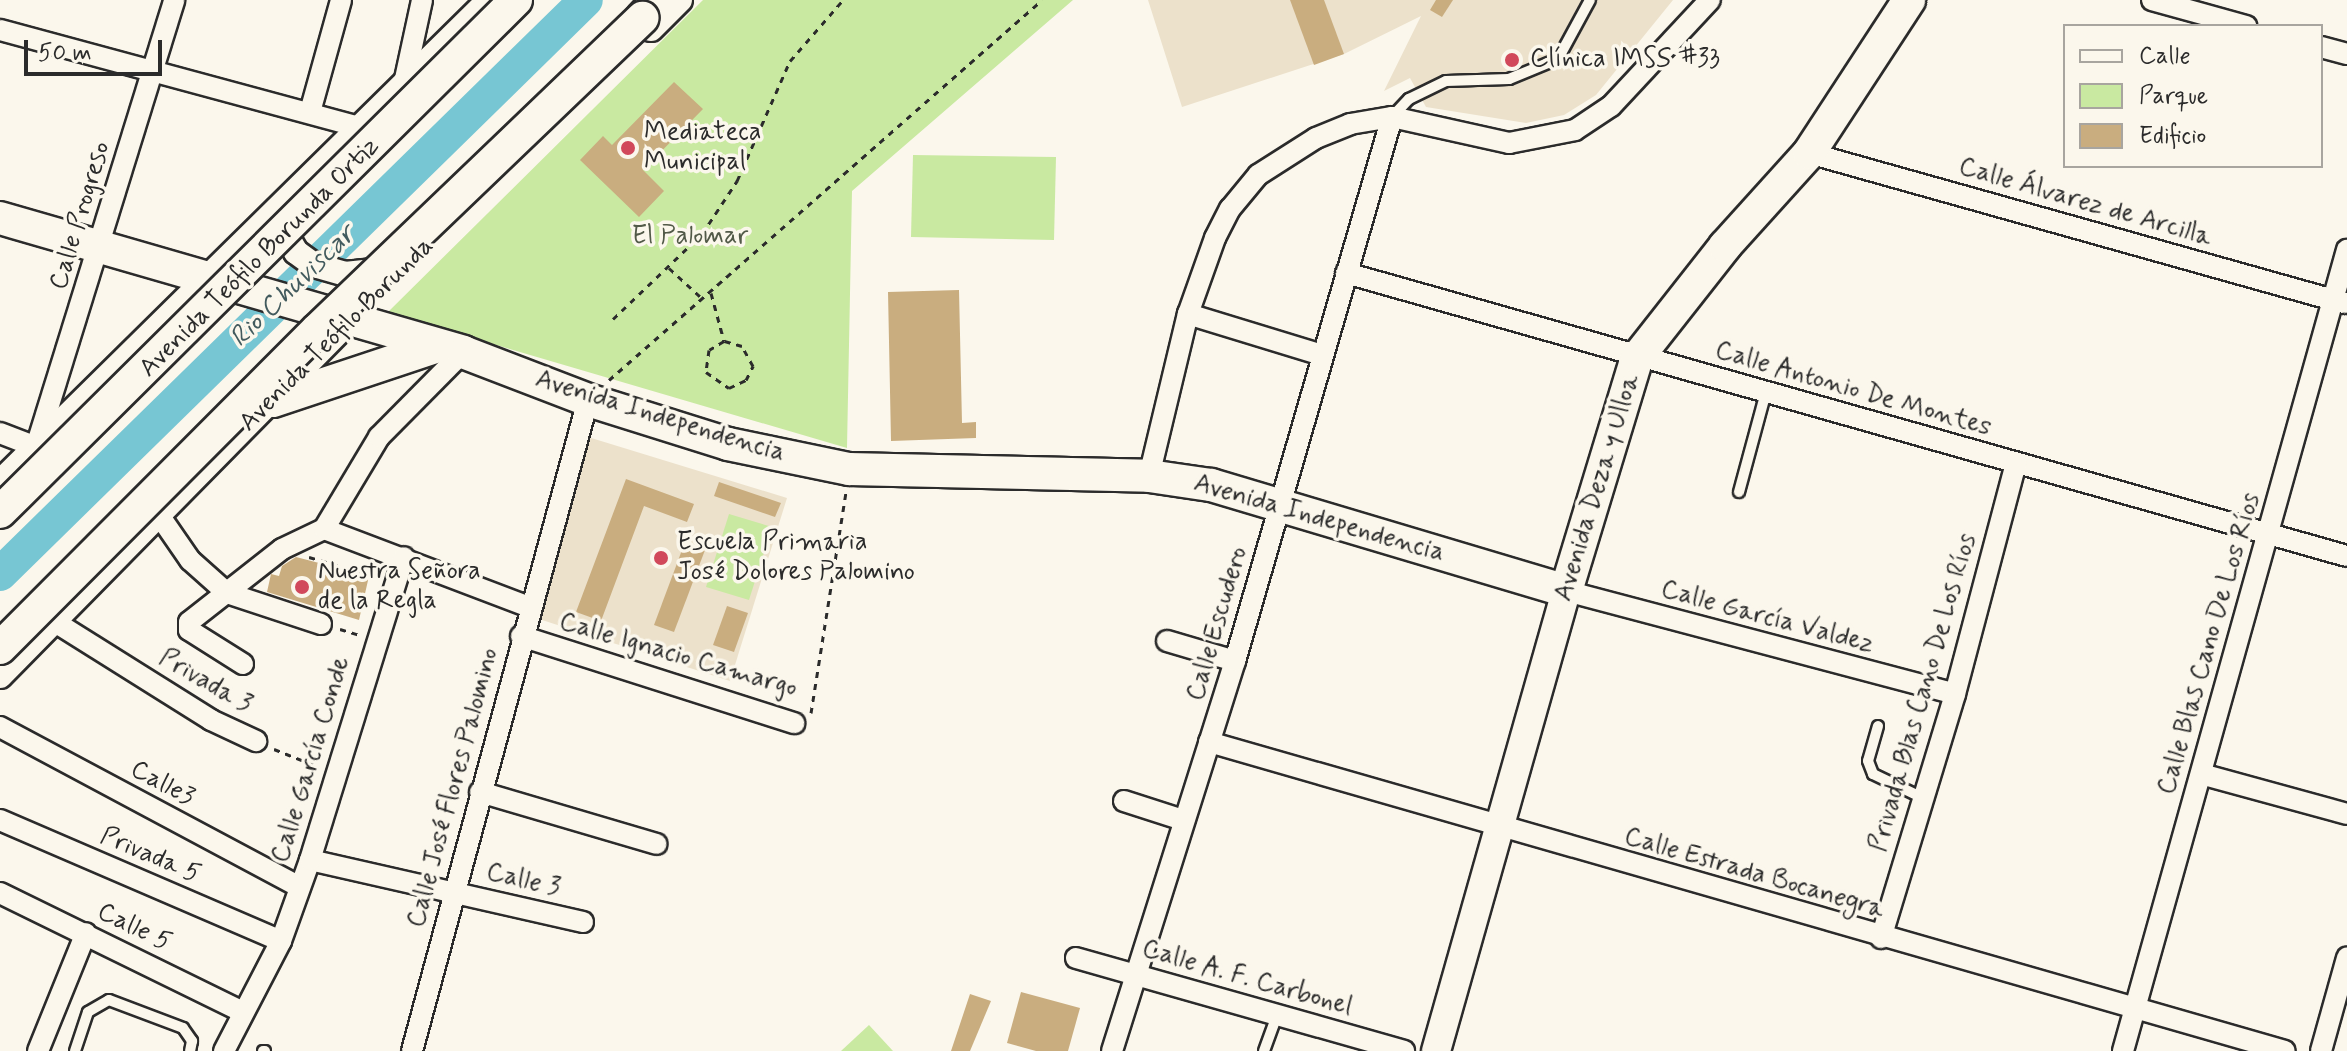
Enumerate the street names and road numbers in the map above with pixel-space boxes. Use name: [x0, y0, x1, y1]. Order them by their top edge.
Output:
street label: Avenida Teófilo Borunda Ortiz: [134, 132, 386, 384]
street label: Calle Progreso: [44, 138, 118, 294]
street label: Calle Álvarez de Arcilla: [1955, 152, 2215, 254]
street label: Avenida Teófilo Borunda: [234, 232, 440, 438]
street label: Calle Antonio De Montes: [1716, 337, 1990, 443]
street label: Avenida Independencia: [531, 364, 789, 470]
street label: Avenida Deza y Ulloa: [1549, 372, 1647, 604]
street label: Avenida Independencia: [1190, 468, 1448, 570]
street label: Calle Blas Cano De Los Ríos: [2153, 493, 2267, 795]
street label: Privada Blas Cano De Los Ríos: [1863, 529, 1985, 857]
street label: Calle Escudero: [1181, 544, 1255, 704]
street label: Calle García Valdez: [1659, 575, 1875, 661]
street label: Calle Ignacio Camargo: [553, 606, 803, 706]
street label: Calle José Flores Palomino: [401, 642, 507, 934]
street label: Privada 3: [153, 643, 257, 721]
street label: Calle García Conde: [266, 655, 358, 865]
street label: Calle3: [125, 754, 199, 814]
street label: Privada 5: [95, 821, 205, 891]
street label: Calle Estrada Bocanegra: [1618, 821, 1890, 927]
street label: Calle 3: [483, 857, 563, 905]
street label: Calle 5: [92, 897, 176, 959]
street label: Calle A. F. Carbonel: [1138, 934, 1356, 1024]

